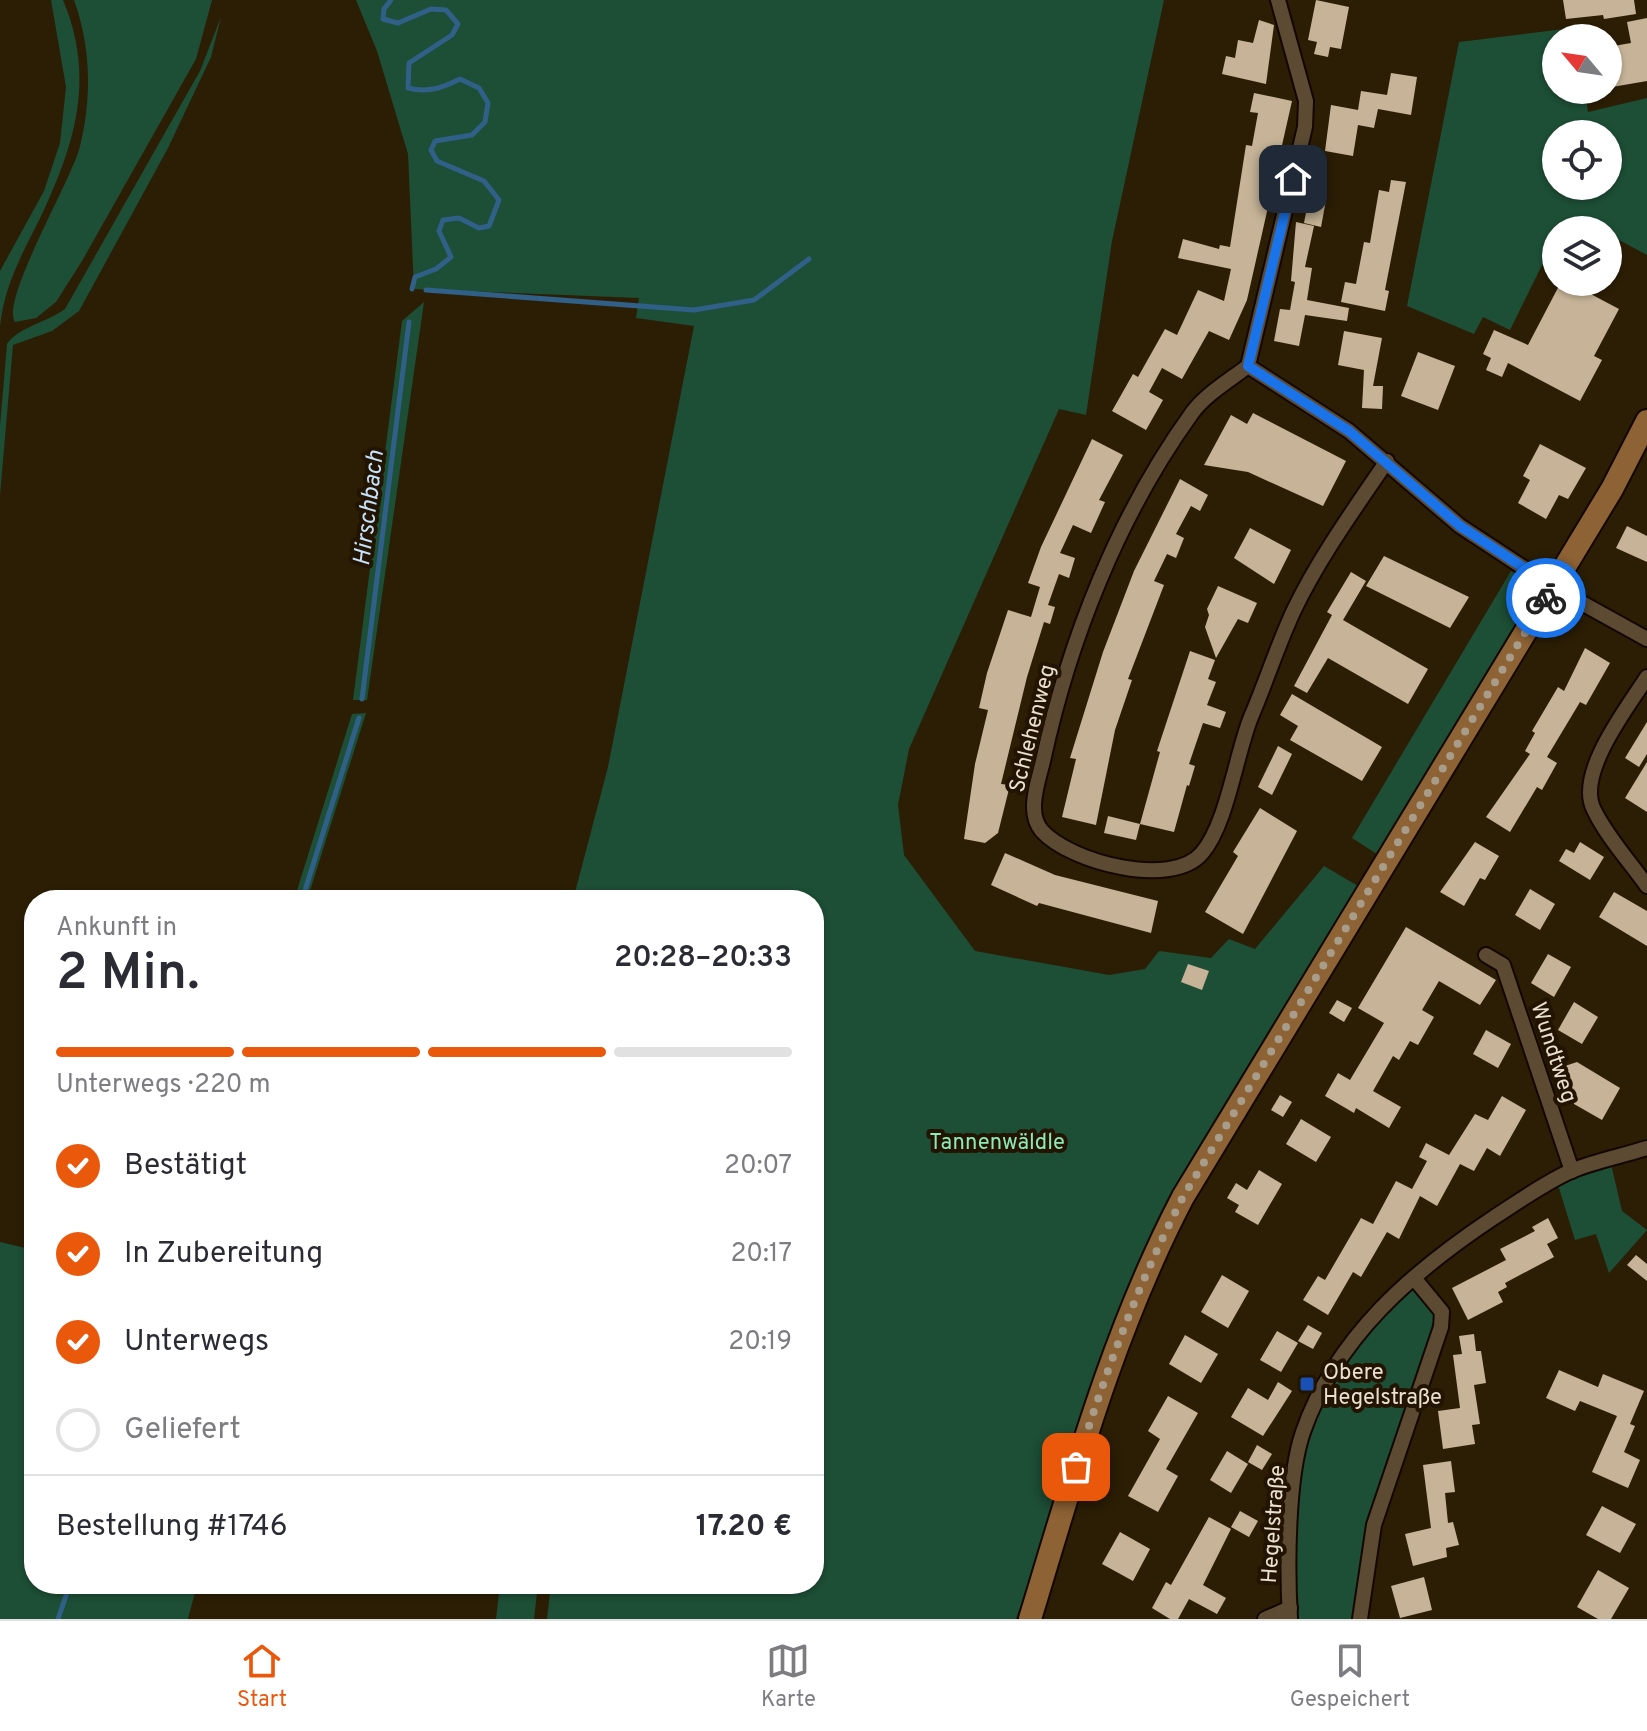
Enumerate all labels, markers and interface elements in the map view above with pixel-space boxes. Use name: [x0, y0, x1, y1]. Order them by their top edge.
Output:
north arrow: [1542, 24, 1622, 104]
map controls: [1542, 24, 1622, 296]
button: locate: [1542, 120, 1622, 200]
pin: [1259, 145, 1327, 213]
icon: home: [1271, 157, 1315, 201]
button: layers: [1542, 216, 1622, 296]
water label: Hirschbach: [348, 449, 392, 568]
courier: [1506, 558, 1586, 638]
icon: bike: [1524, 576, 1568, 620]
street label: Schlehenweg: [1004, 662, 1062, 795]
text: Ankunft in: [56, 912, 177, 945]
text: 20:28–20:33: [614, 940, 792, 977]
text: 2 Min.: [56, 942, 200, 1008]
street label: Wundtweg: [1524, 999, 1582, 1106]
text: Unterwegs · 220 m: [56, 1069, 271, 1102]
park label: Tannenwäldle: [929, 1130, 1065, 1157]
icon: check: [56, 1144, 100, 1188]
text: Bestätigt: [124, 1148, 247, 1185]
text: 20:07: [724, 1150, 792, 1183]
icon: check: [56, 1232, 100, 1276]
text: In Zubereitung: [124, 1236, 323, 1273]
text: 20:17: [730, 1238, 792, 1271]
icon: check: [56, 1320, 100, 1364]
text: Unterwegs: [124, 1324, 269, 1361]
text: 20:19: [728, 1326, 792, 1359]
place label: Obere Hegelstraße: [1323, 1360, 1442, 1412]
marker: Obere Hegelstraße: [1298, 1375, 1316, 1393]
text: Geliefert: [124, 1412, 241, 1449]
pin: [1042, 1433, 1110, 1501]
icon: bag: [1054, 1445, 1098, 1489]
street label: Hegelstraße: [1257, 1464, 1292, 1584]
text: Bestellung #1746: [56, 1509, 288, 1546]
text: 17.20 €: [696, 1509, 792, 1546]
tab: Start: [237, 1639, 287, 1714]
tab: Karte: [761, 1639, 816, 1714]
tab: Gespeichert: [1290, 1639, 1410, 1714]

